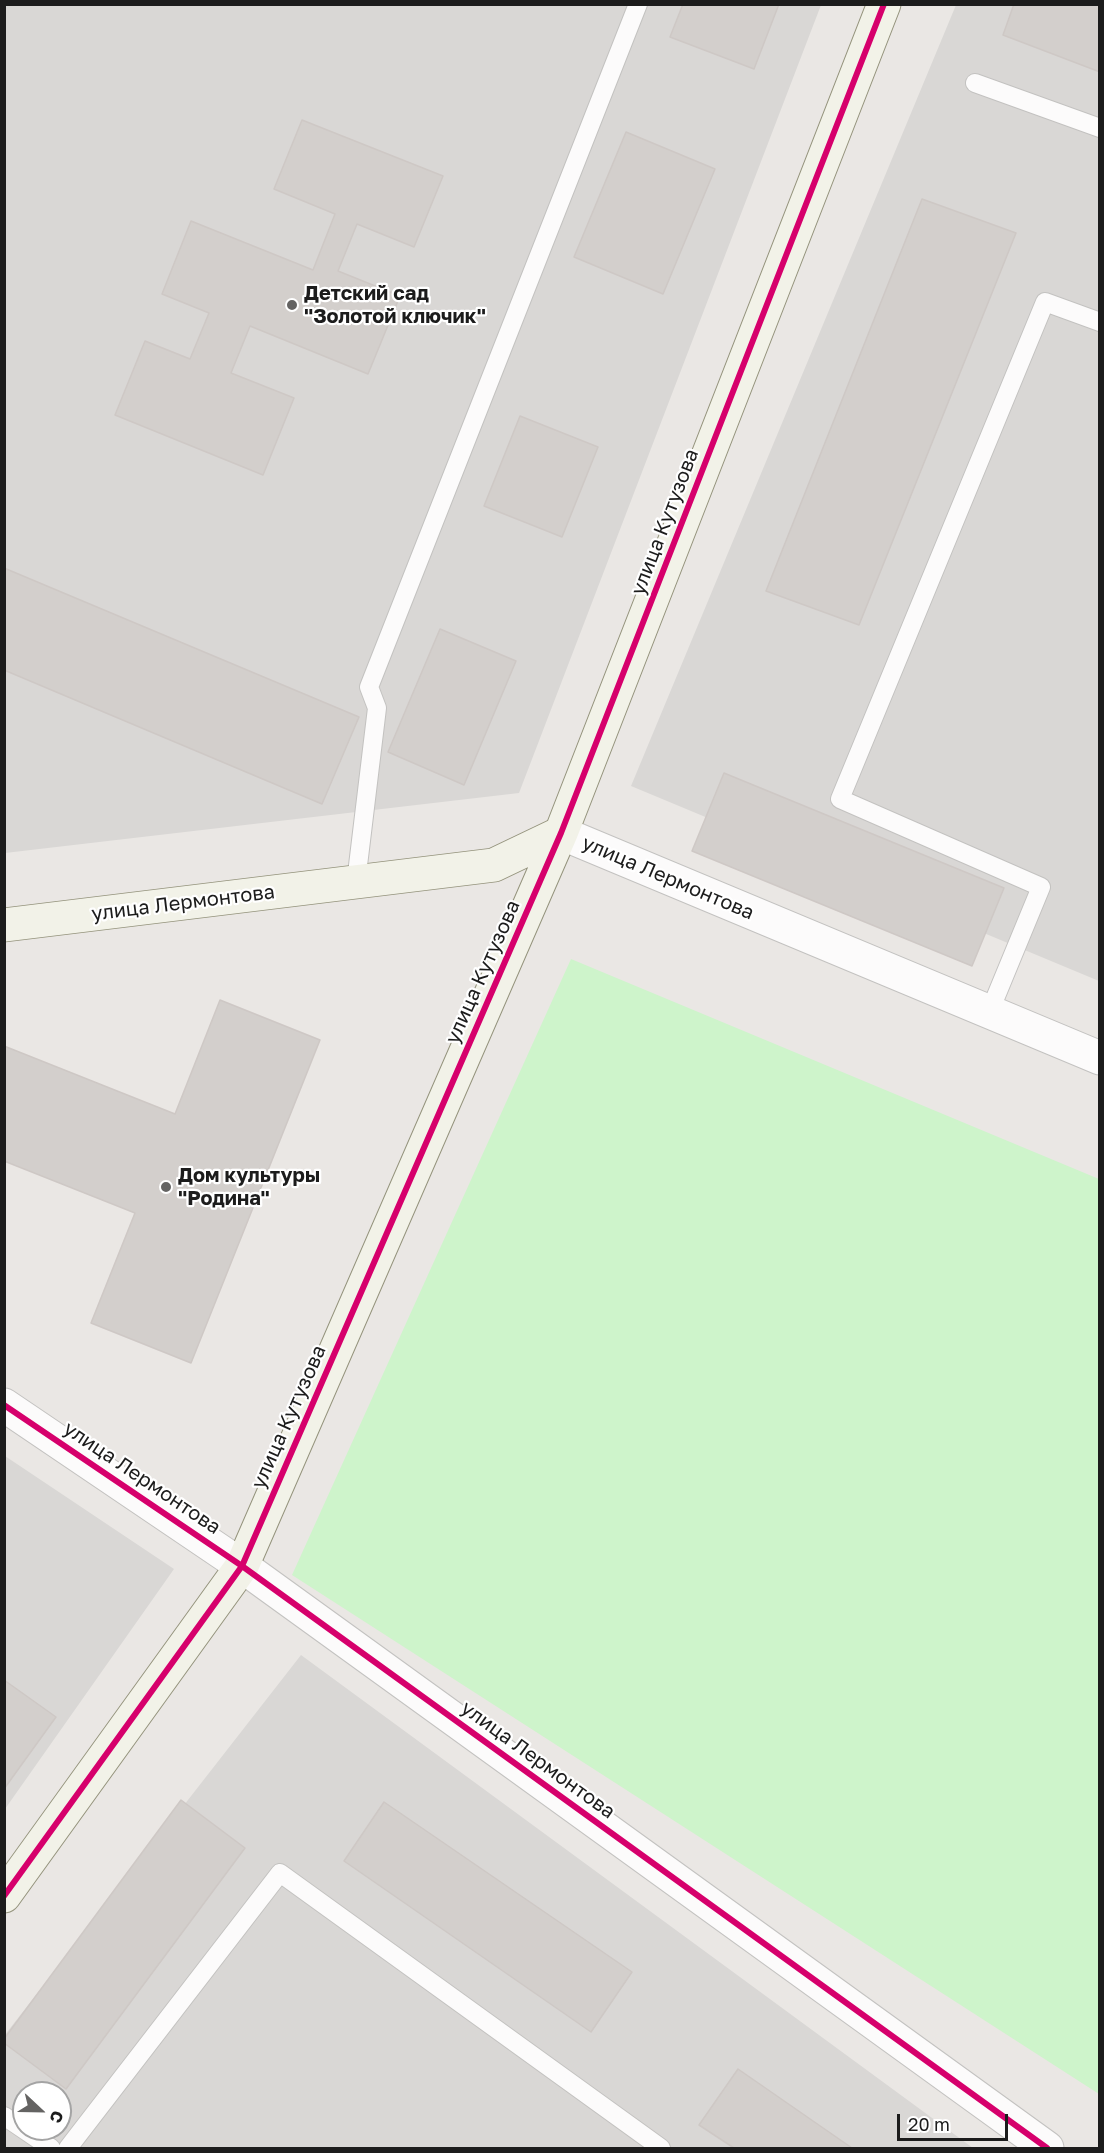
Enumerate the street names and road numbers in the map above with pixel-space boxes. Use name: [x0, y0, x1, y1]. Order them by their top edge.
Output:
street label: улица Кутузова: [626, 446, 704, 598]
street label: улица Лермонтова: [578, 831, 758, 925]
street label: улица Лермонтова: [90, 880, 276, 926]
street label: улица Кутузова: [441, 897, 525, 1047]
street label: улица Кутузова: [247, 1342, 331, 1492]
street label: улица Лермонтова: [59, 1416, 225, 1540]
street label: улица Лермонтова: [456, 1696, 620, 1824]

